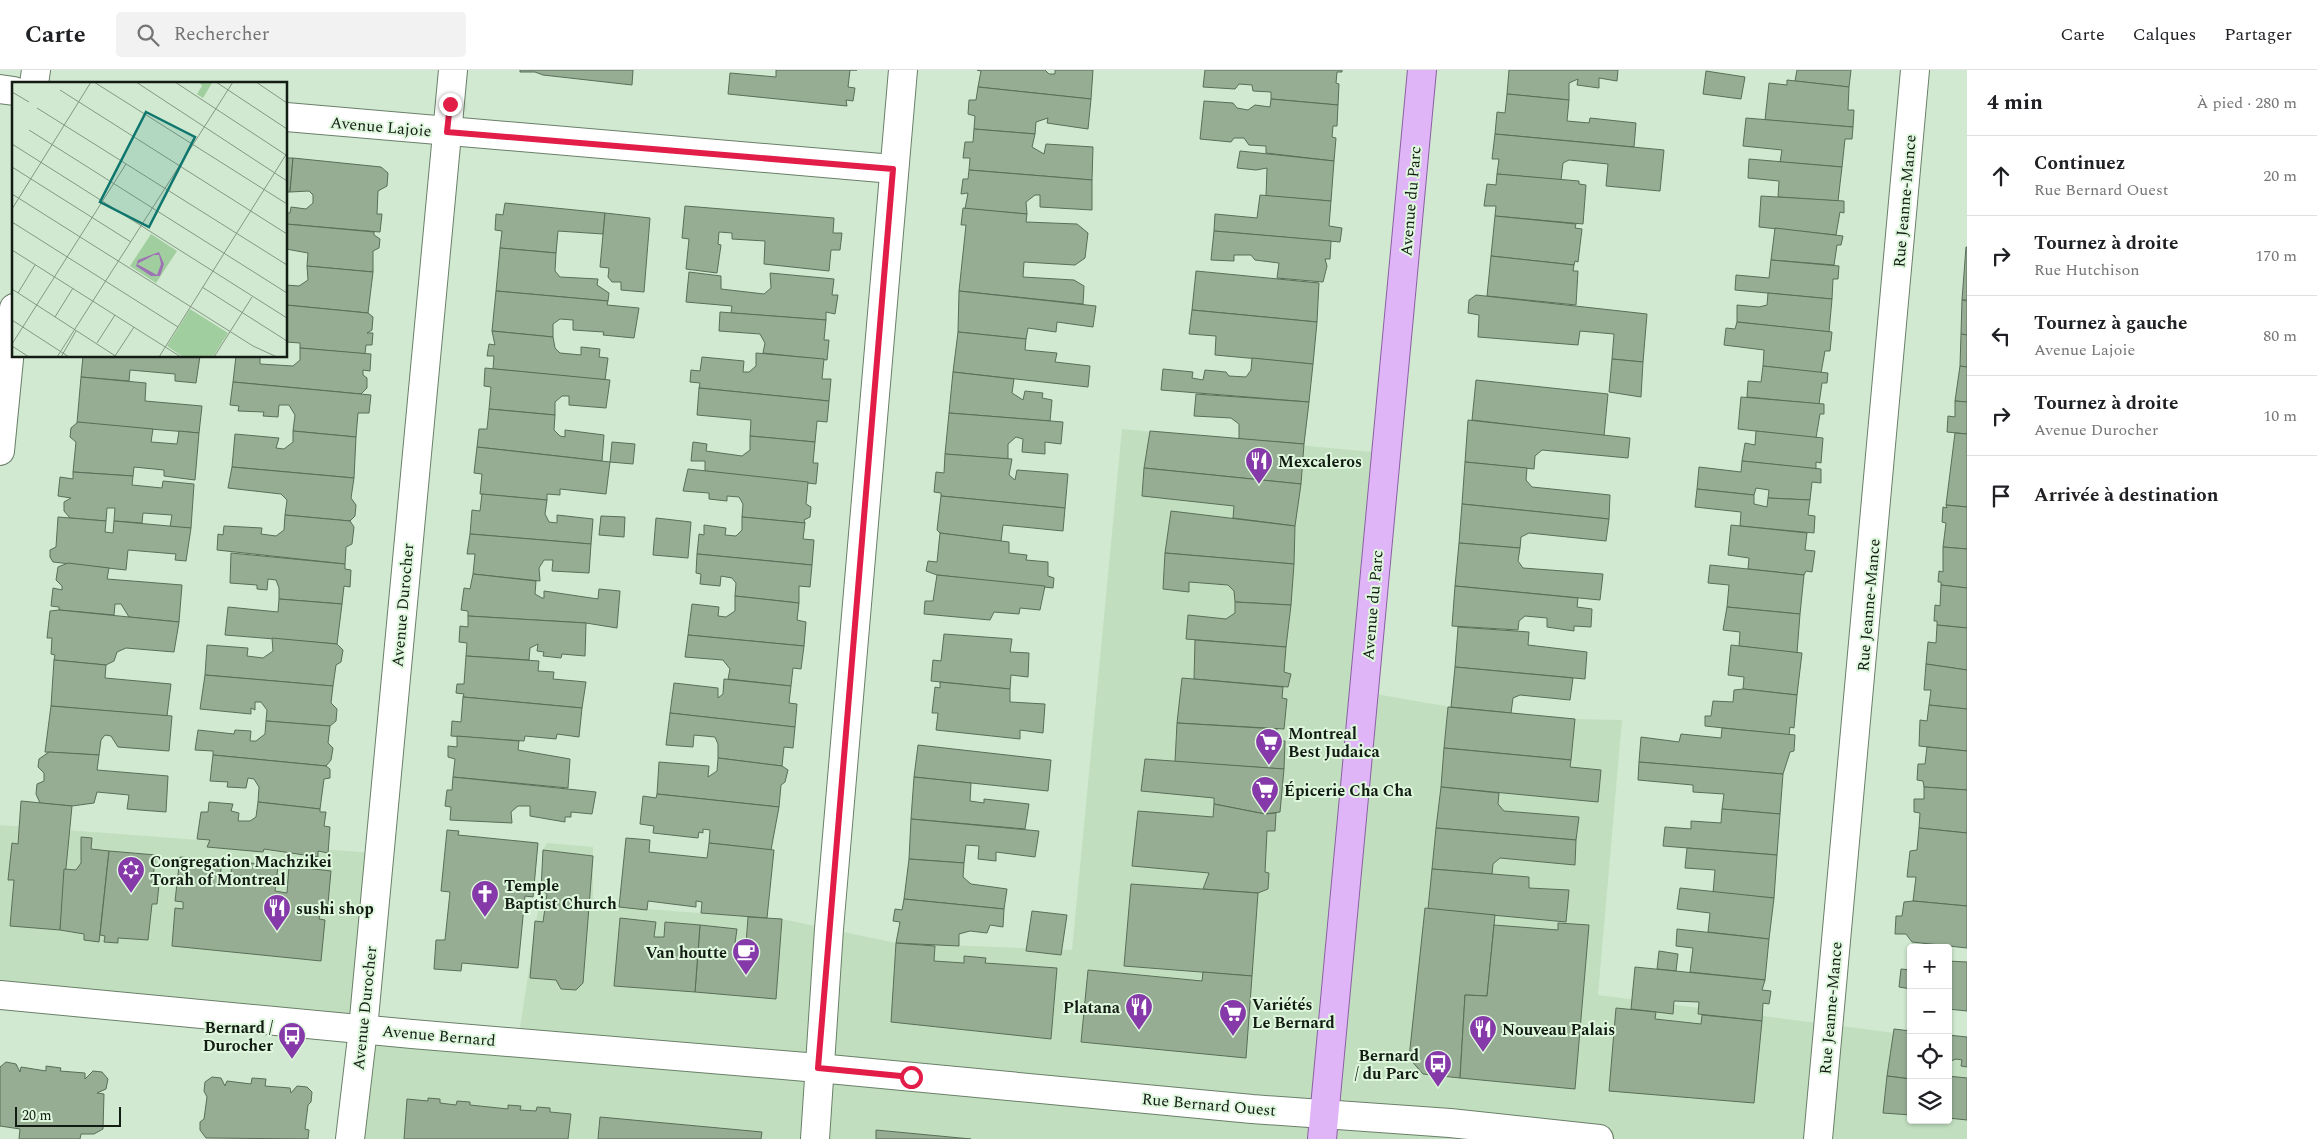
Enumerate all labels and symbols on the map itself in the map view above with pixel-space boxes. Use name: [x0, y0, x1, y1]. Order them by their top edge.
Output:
inset map: [12, 82, 288, 358]
route end: [439, 93, 462, 116]
street label: Avenue Lajoie: [329, 111, 432, 143]
street label: Rue Jeanne-Mance: [1887, 134, 1923, 269]
street label: Avenue du Parc: [1394, 145, 1428, 257]
restaurant icon: Mexcaleros: [1244, 446, 1274, 485]
place label: Mexcaleros: [1278, 450, 1362, 474]
street label: Rue Jeanne-Mance: [1851, 538, 1887, 673]
street label: Avenue Durocher: [386, 542, 420, 668]
street label: Avenue du Parc: [1356, 549, 1390, 661]
place label: Montreal Best Judaica: [1288, 722, 1380, 764]
supermarket icon: Montreal Best Judaica: [1254, 727, 1284, 766]
supermarket icon: Épicerie Cha Cha: [1250, 775, 1280, 814]
place label: Épicerie Cha Cha: [1284, 779, 1413, 803]
place label: Congregation Machzikei Torah of Montreal: [150, 850, 332, 892]
synagogue icon: Congregation Machzikei Torah of Montreal: [116, 855, 146, 894]
place label: Temple Baptist Church: [504, 874, 617, 916]
church icon: Temple Baptist Church: [470, 879, 500, 918]
restaurant icon: sushi shop: [262, 893, 292, 932]
place label: sushi shop: [296, 897, 374, 921]
cafe icon: Van houtte: [731, 937, 761, 976]
place label: Van houtte: [645, 941, 727, 965]
street label: Rue Jeanne-Mance: [1813, 941, 1849, 1076]
street label: Avenue Durocher: [347, 945, 383, 1071]
restaurant icon: Platana: [1124, 992, 1154, 1031]
place label: Variétés Le Bernard: [1252, 993, 1335, 1035]
place label: Platana: [1063, 996, 1121, 1020]
supermarket icon: Variétés Le Bernard: [1218, 998, 1248, 1037]
restaurant icon: Nouveau Palais: [1468, 1014, 1498, 1053]
place label: Bernard / Durocher: [203, 1016, 273, 1058]
place label: Nouveau Palais: [1502, 1018, 1615, 1042]
street label: Avenue Bernard: [381, 1019, 497, 1053]
bus stop icon: Bernard / Durocher: [277, 1021, 307, 1060]
place label: Bernard / du Parc: [1355, 1044, 1419, 1086]
bus stop icon: Bernard / du Parc: [1423, 1049, 1453, 1088]
route start: [900, 1066, 923, 1089]
street label: Rue Bernard Ouest: [1141, 1087, 1277, 1123]
scale bar: [15, 1104, 121, 1127]

